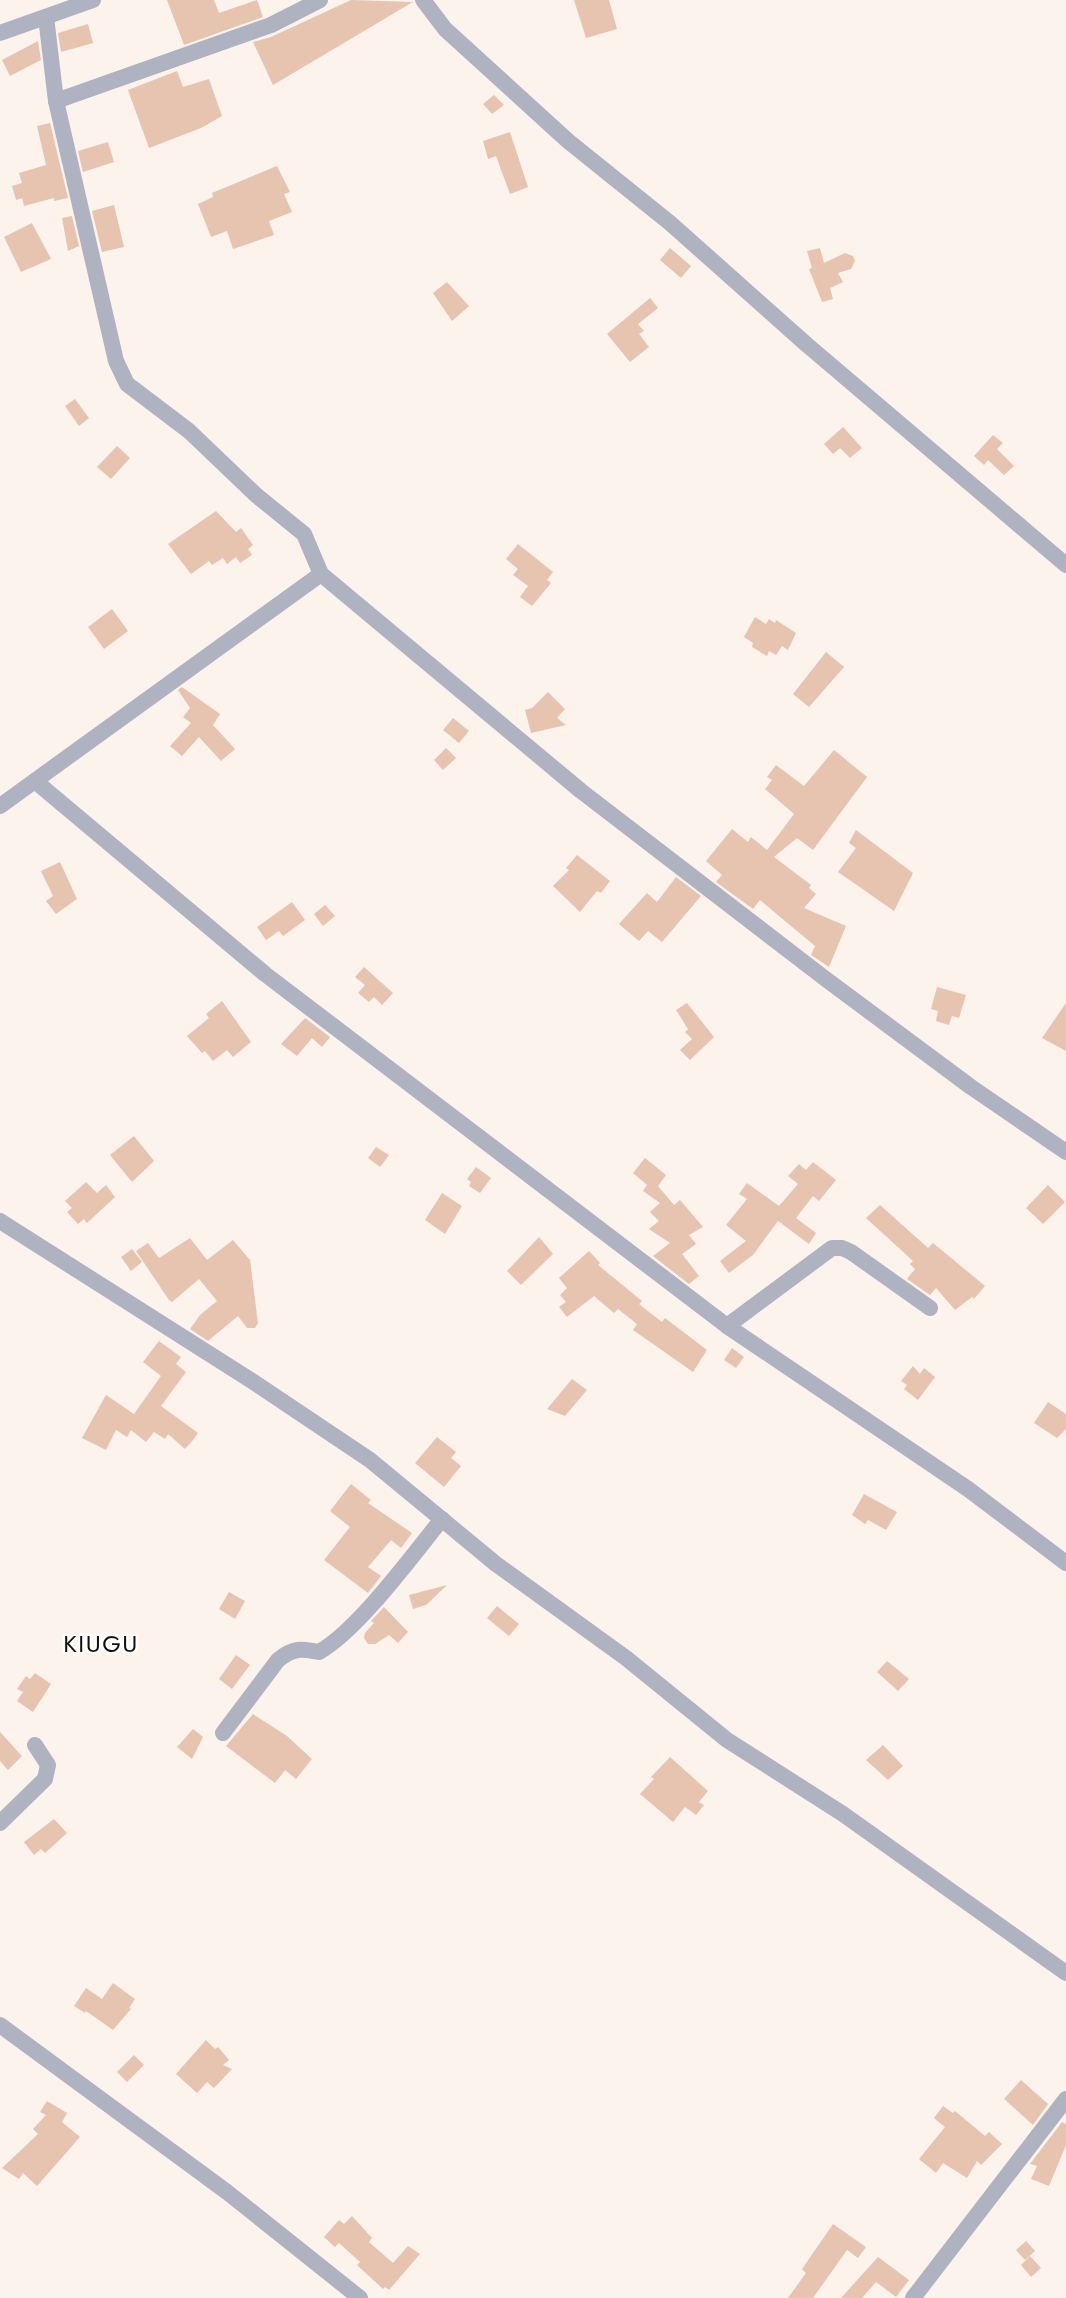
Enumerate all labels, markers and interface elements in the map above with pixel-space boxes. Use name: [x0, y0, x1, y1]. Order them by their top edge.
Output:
district label: KIUGU: [63, 1626, 139, 1661]

